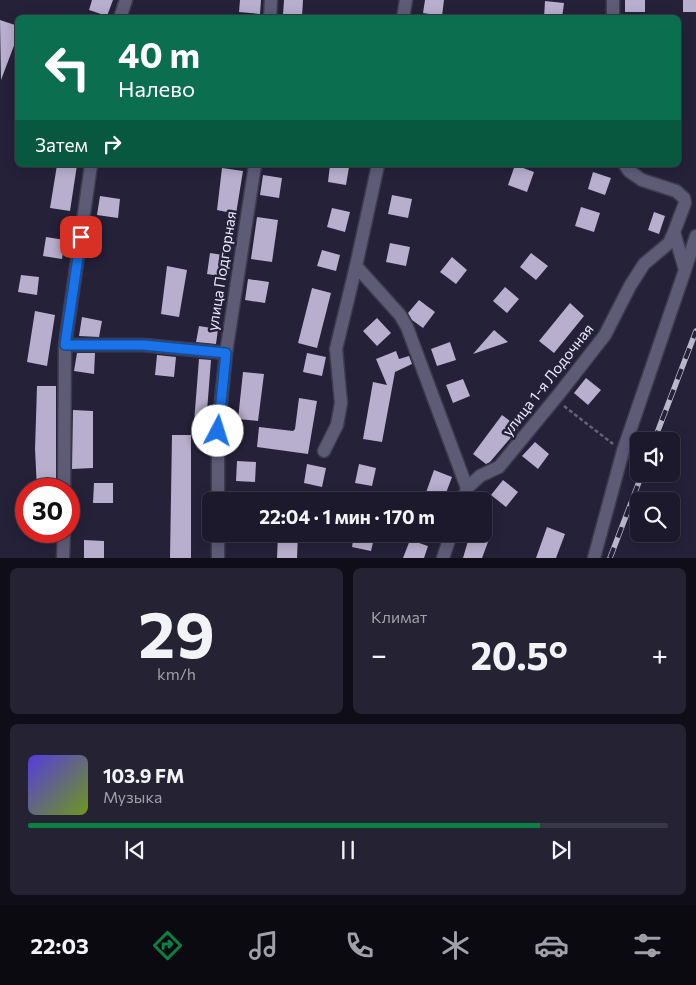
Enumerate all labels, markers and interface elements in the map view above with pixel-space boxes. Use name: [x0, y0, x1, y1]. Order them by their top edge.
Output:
text: 40 m: [118, 32, 200, 75]
icon: left: [35, 35, 100, 100]
text: Налево: [118, 75, 195, 102]
icon: right: [98, 130, 126, 158]
text: Затем: [35, 133, 88, 156]
street label: улица Подгорная: [203, 210, 239, 332]
pin: [60, 216, 102, 258]
icon: arrive: [67, 223, 95, 251]
street label: улица 1-я Лодочная: [498, 320, 597, 439]
position arrow: [191, 404, 243, 456]
map controls: [630, 432, 680, 542]
button: sound: [630, 432, 680, 482]
speed limit sign: 30: [15, 478, 80, 543]
button: search: [630, 492, 680, 542]
text: 22:04 · 1 мин · 170 m: [259, 505, 435, 528]
text: 29: [138, 592, 215, 671]
text: Климат: [371, 607, 427, 626]
text: 20.5°: [470, 631, 568, 678]
text: −: [371, 637, 387, 671]
text: +: [652, 637, 668, 671]
text: km/h: [157, 664, 196, 683]
text: 103.9 FM: [103, 764, 184, 787]
text: Музыка: [103, 787, 162, 806]
icon: previous: [121, 836, 149, 864]
icon: pause: [334, 836, 362, 864]
icon: next: [547, 836, 575, 864]
icon: directions: [150, 928, 185, 963]
icon: music: [246, 928, 281, 963]
icon: phone: [342, 928, 377, 963]
icon: climate: [438, 928, 473, 963]
icon: car: [534, 928, 569, 963]
icon: filters: [630, 928, 665, 963]
text: 22:03: [31, 932, 89, 959]

